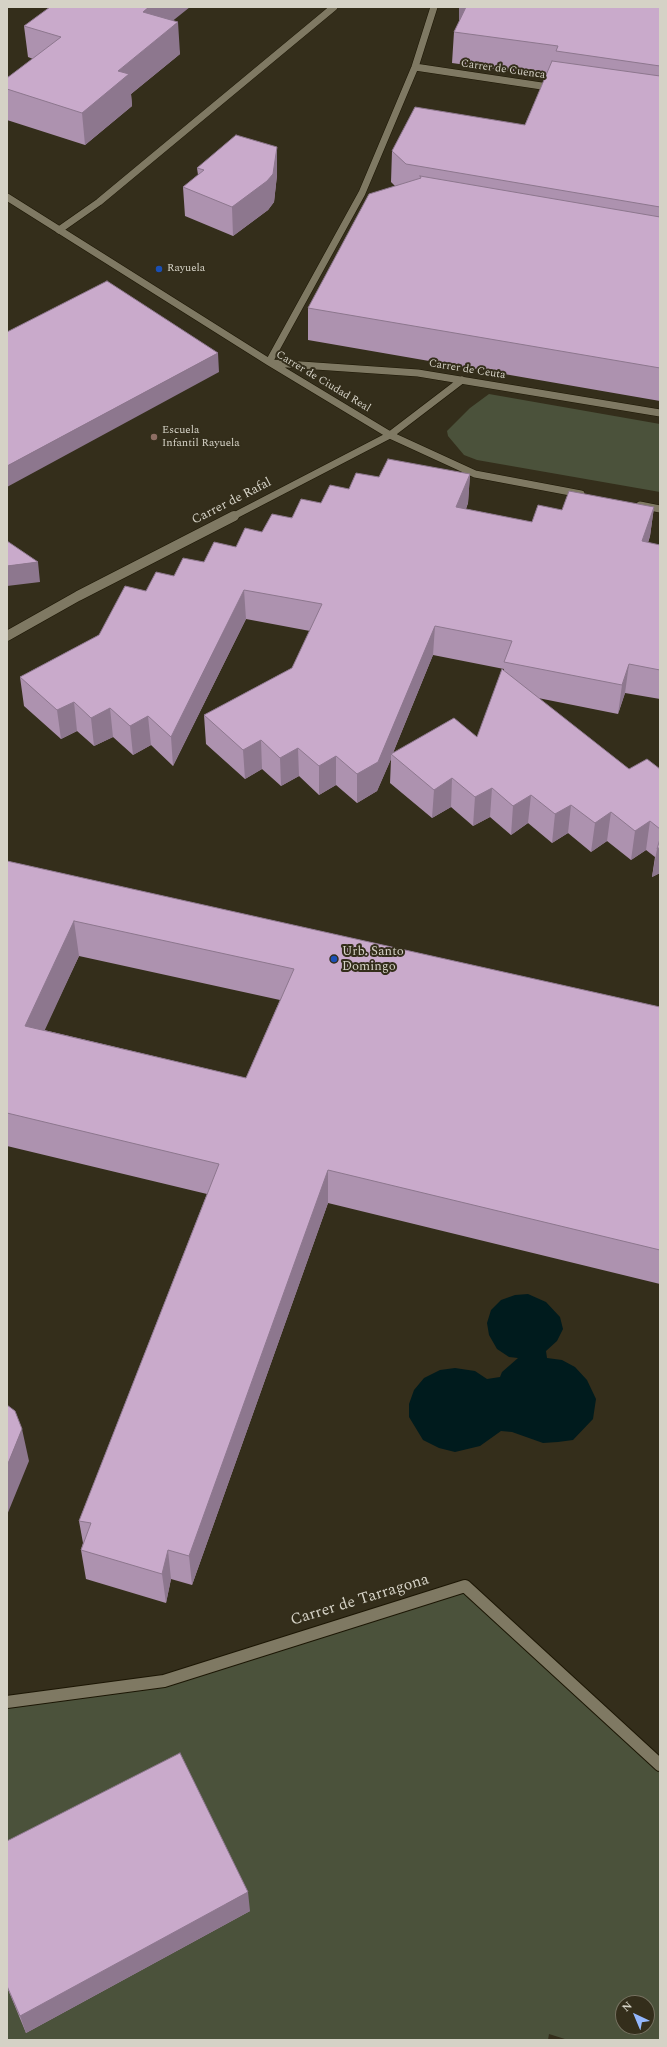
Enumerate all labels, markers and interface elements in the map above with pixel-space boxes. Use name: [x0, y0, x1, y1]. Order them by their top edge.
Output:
street label: Carrer de Cuenca: [460, 58, 546, 82]
place label: Rayuela: [167, 262, 205, 276]
marker: Rayuela: [154, 264, 164, 274]
street label: Carrer de Ciudad Real: [273, 349, 373, 415]
street label: Carrer de Ceuta: [428, 357, 506, 383]
place label: Escuela Infantil Rayuela: [162, 424, 240, 450]
marker: Escuela Infantil Rayuela: [149, 432, 159, 442]
street label: Carrer de Rafal: [190, 475, 274, 529]
place label: Urb. Santo Domingo: [342, 944, 404, 975]
marker: Urb. Santo Domingo: [329, 954, 339, 964]
street label: Carrer de Tarragona: [288, 1571, 432, 1631]
north arrow: [615, 1995, 655, 2035]
text: N: [618, 1997, 636, 2016]

